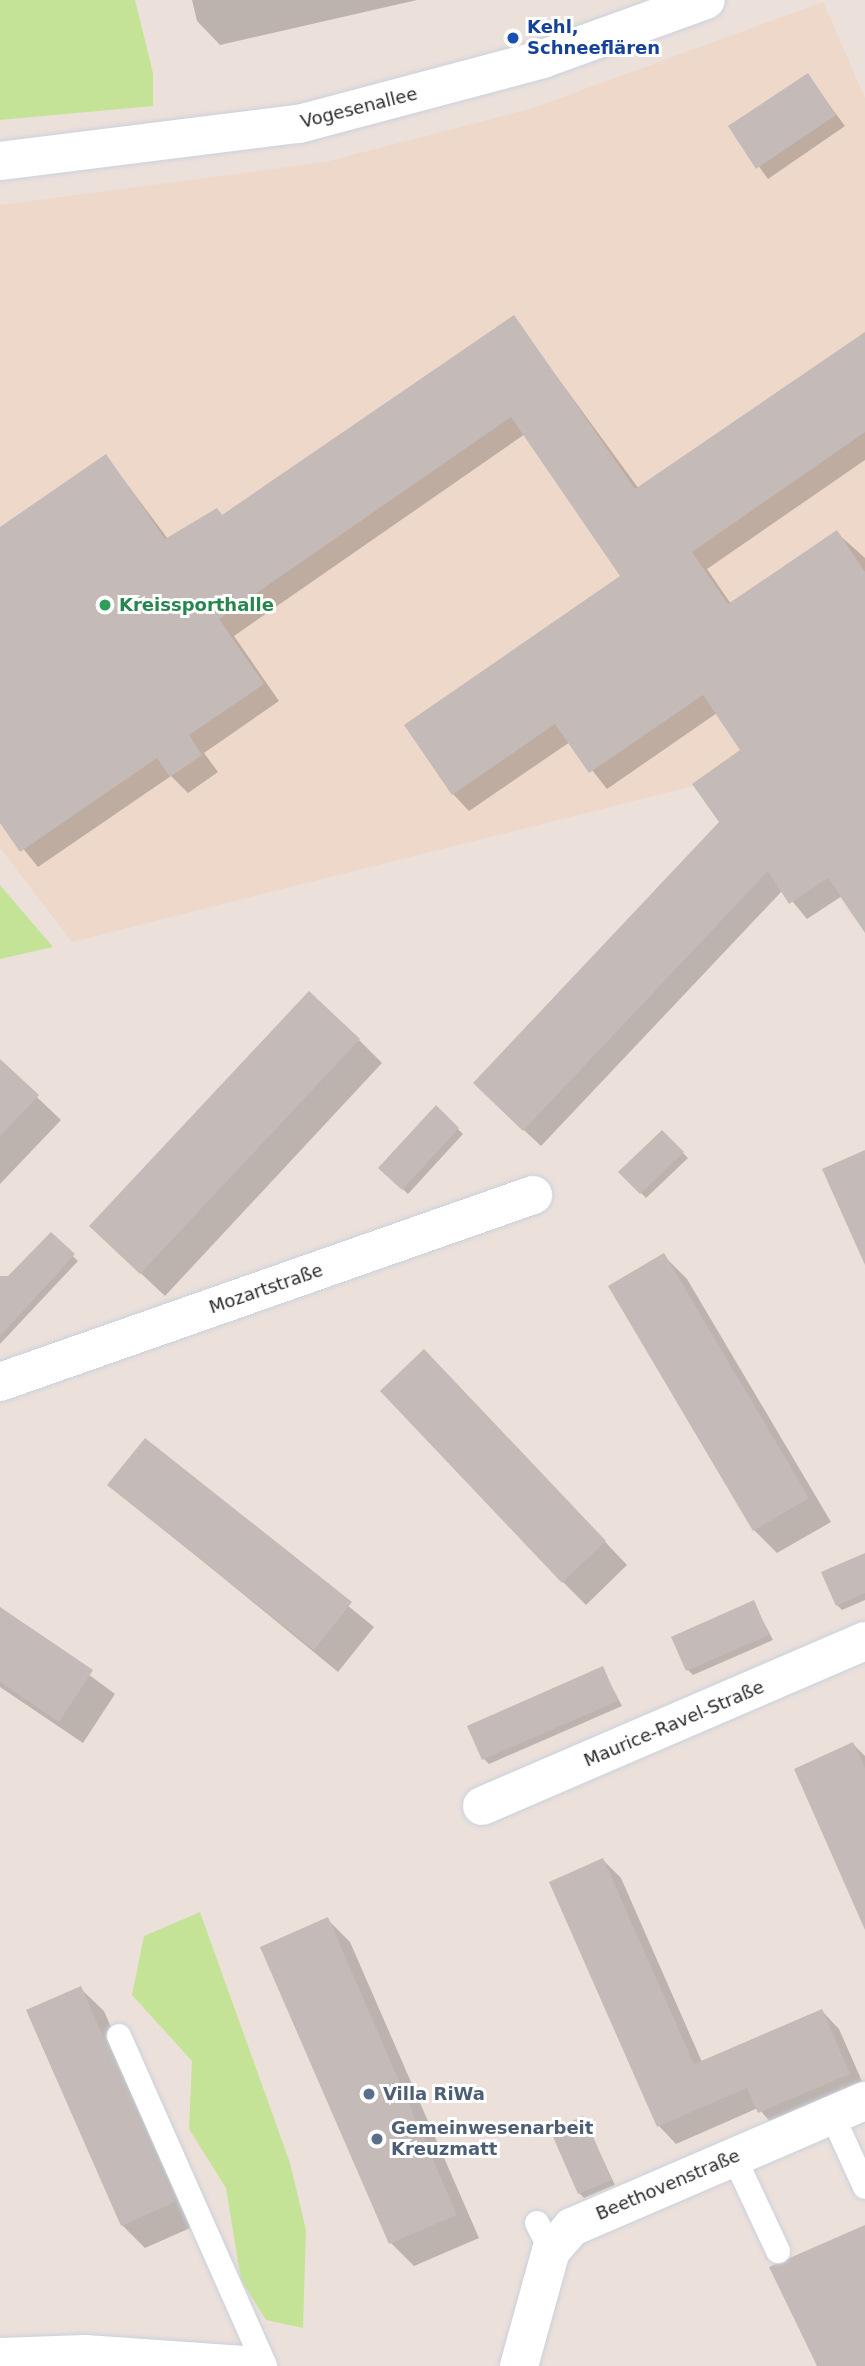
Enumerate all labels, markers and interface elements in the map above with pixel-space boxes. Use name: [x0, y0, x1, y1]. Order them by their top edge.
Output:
place label: Kehl, Schneeflären: [527, 17, 660, 60]
marker: Kehl, Schneeflären: [505, 30, 521, 46]
street label: Vogesenallee: [298, 83, 420, 133]
place label: Kreissporthalle: [119, 594, 274, 616]
marker: Kreissporthalle: [97, 597, 113, 613]
street label: Mozartstraße: [206, 1259, 326, 1319]
street label: Maurice-Ravel-Straße: [581, 1676, 767, 1772]
place label: Villa RiWa: [383, 2083, 485, 2105]
marker: Villa RiWa: [361, 2086, 377, 2102]
place label: Gemeinwesenarbeit Kreuzmatt: [391, 2118, 593, 2160]
marker: Gemeinwesenarbeit Kreuzmatt: [369, 2131, 385, 2147]
street label: Beethovenstraße: [593, 2145, 743, 2225]

